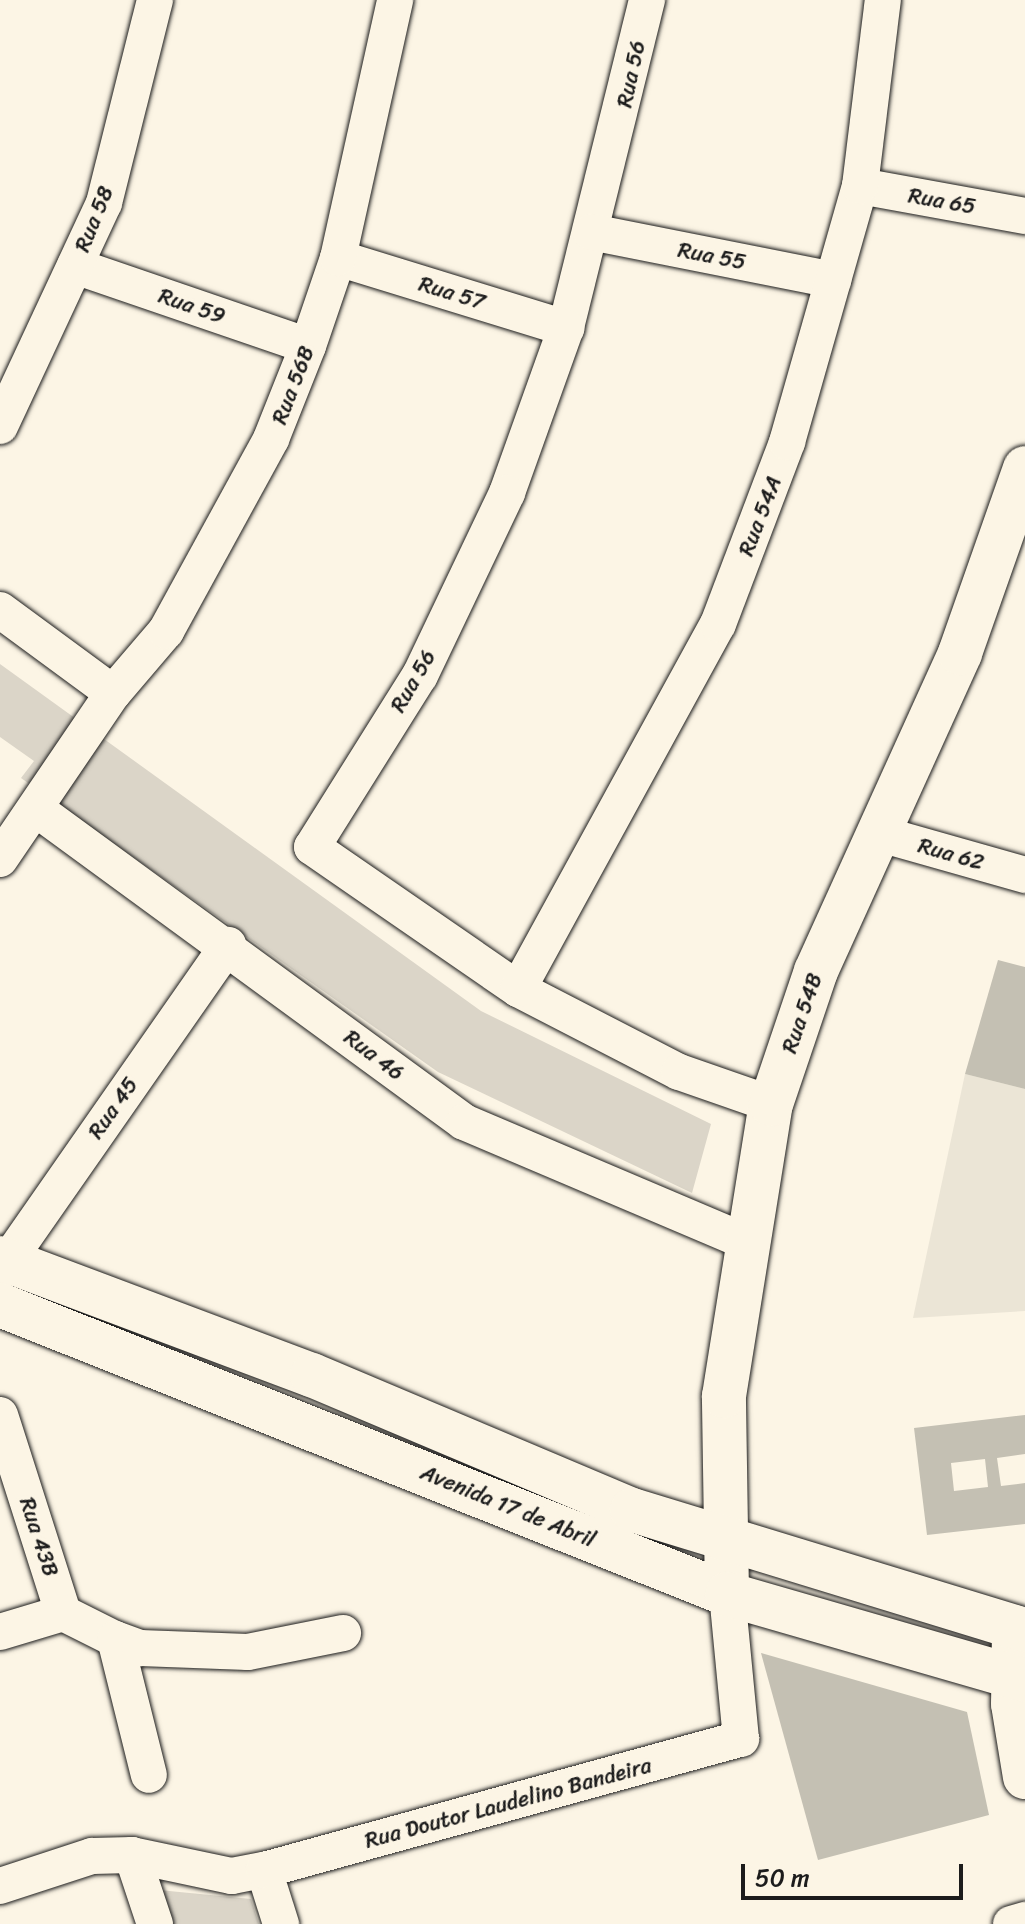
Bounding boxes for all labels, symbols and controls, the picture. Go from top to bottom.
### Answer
street label: Rua 56 [611,38,651,110]
street label: Rua 58 [69,182,119,256]
street label: Rua 65 [906,182,978,220]
street label: Rua 55 [676,236,748,276]
street label: Rua 57 [416,270,488,316]
street label: Rua 59 [155,282,229,330]
street label: Rua 56B [266,342,320,428]
street label: Rua 54A [733,472,787,560]
street label: Rua 56 [385,645,441,717]
street label: Rua 62 [915,832,987,876]
street label: Rua 54B [776,969,828,1057]
street label: Rua 46 [339,1024,409,1086]
street label: Rua 45 [82,1072,144,1144]
street label: Avenida 17 de Abril [417,1459,599,1553]
street label: Rua 43B [14,1494,64,1580]
street label: Rua Doutor Laudelino Bandeira [362,1752,654,1854]
scale bar [745,1848,967,1898]
text: 50 m [755,1857,810,1899]

